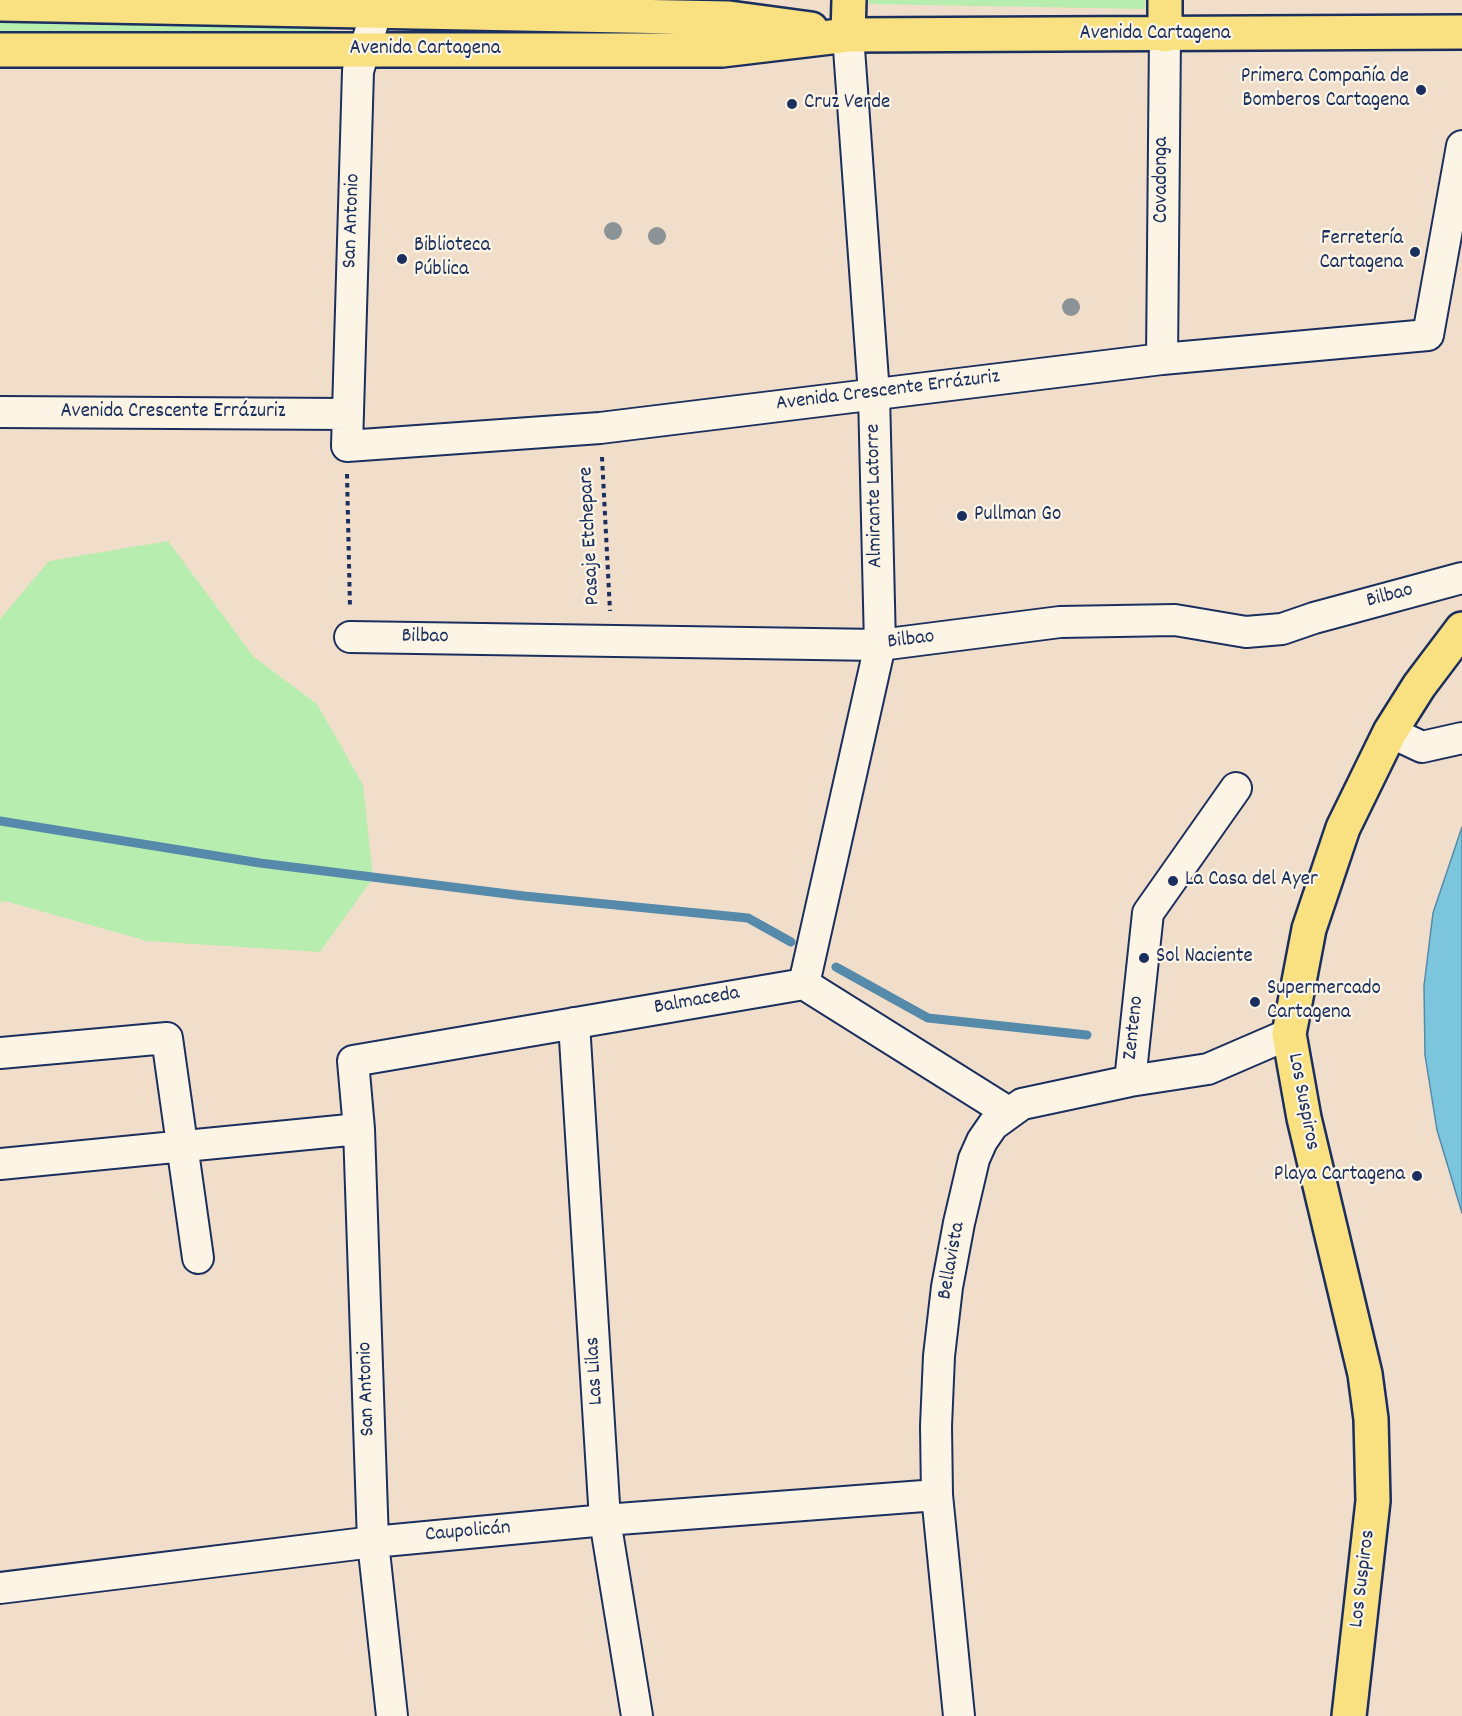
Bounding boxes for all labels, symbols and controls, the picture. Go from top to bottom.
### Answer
street label: Avenida Cartagena [1079,22,1231,48]
street label: Avenida Cartagena [349,37,501,63]
place label: Primera Compañía de Bomberos Cartagena [1241,65,1409,115]
marker: Primera Compañía de Bomberos Cartagena [1414,83,1428,97]
place label: Cruz Verde [804,91,890,117]
marker: Cruz Verde [785,97,799,111]
street label: Covadonga [1150,137,1176,223]
street label: San Antonio [339,173,367,269]
place label: Ferretería Cartagena [1319,227,1403,277]
place label: Biblioteca Pública [414,234,490,284]
marker: Ferretería Cartagena [1408,245,1422,259]
marker: Biblioteca Pública [395,252,409,266]
street label: Avenida Crescente Errázuriz [775,366,1001,418]
street label: Avenida Crescente Errázuriz [60,400,286,426]
street label: Almirante Latorre [862,424,890,568]
street label: Pasaje Etchepare [575,466,607,606]
place label: Pullman Go [974,503,1061,529]
marker: Pullman Go [955,509,969,523]
street label: Bilbao [1364,579,1416,615]
street label: Bilbao [401,625,449,651]
street label: Bilbao [886,626,936,656]
place label: La Casa del Ayer [1185,868,1318,894]
marker: La Casa del Ayer [1166,874,1180,888]
place label: Sol Naciente [1156,945,1253,971]
marker: Sol Naciente [1137,951,1151,965]
place label: Supermercado Cartagena [1267,977,1381,1027]
street label: Balmaceda [652,982,742,1022]
street label: Zenteno [1119,995,1151,1061]
marker: Supermercado Cartagena [1248,995,1262,1009]
street label: Los Suspiros [1280,1051,1324,1153]
place label: Playa Cartagena [1274,1163,1405,1189]
marker: Playa Cartagena [1410,1169,1424,1183]
street label: Bellavista [934,1220,972,1302]
street label: Las Lilas [582,1336,610,1406]
street label: San Antonio [354,1341,382,1437]
street label: Caupolicán [424,1517,512,1549]
street label: Los Suspiros [1346,1529,1382,1629]

